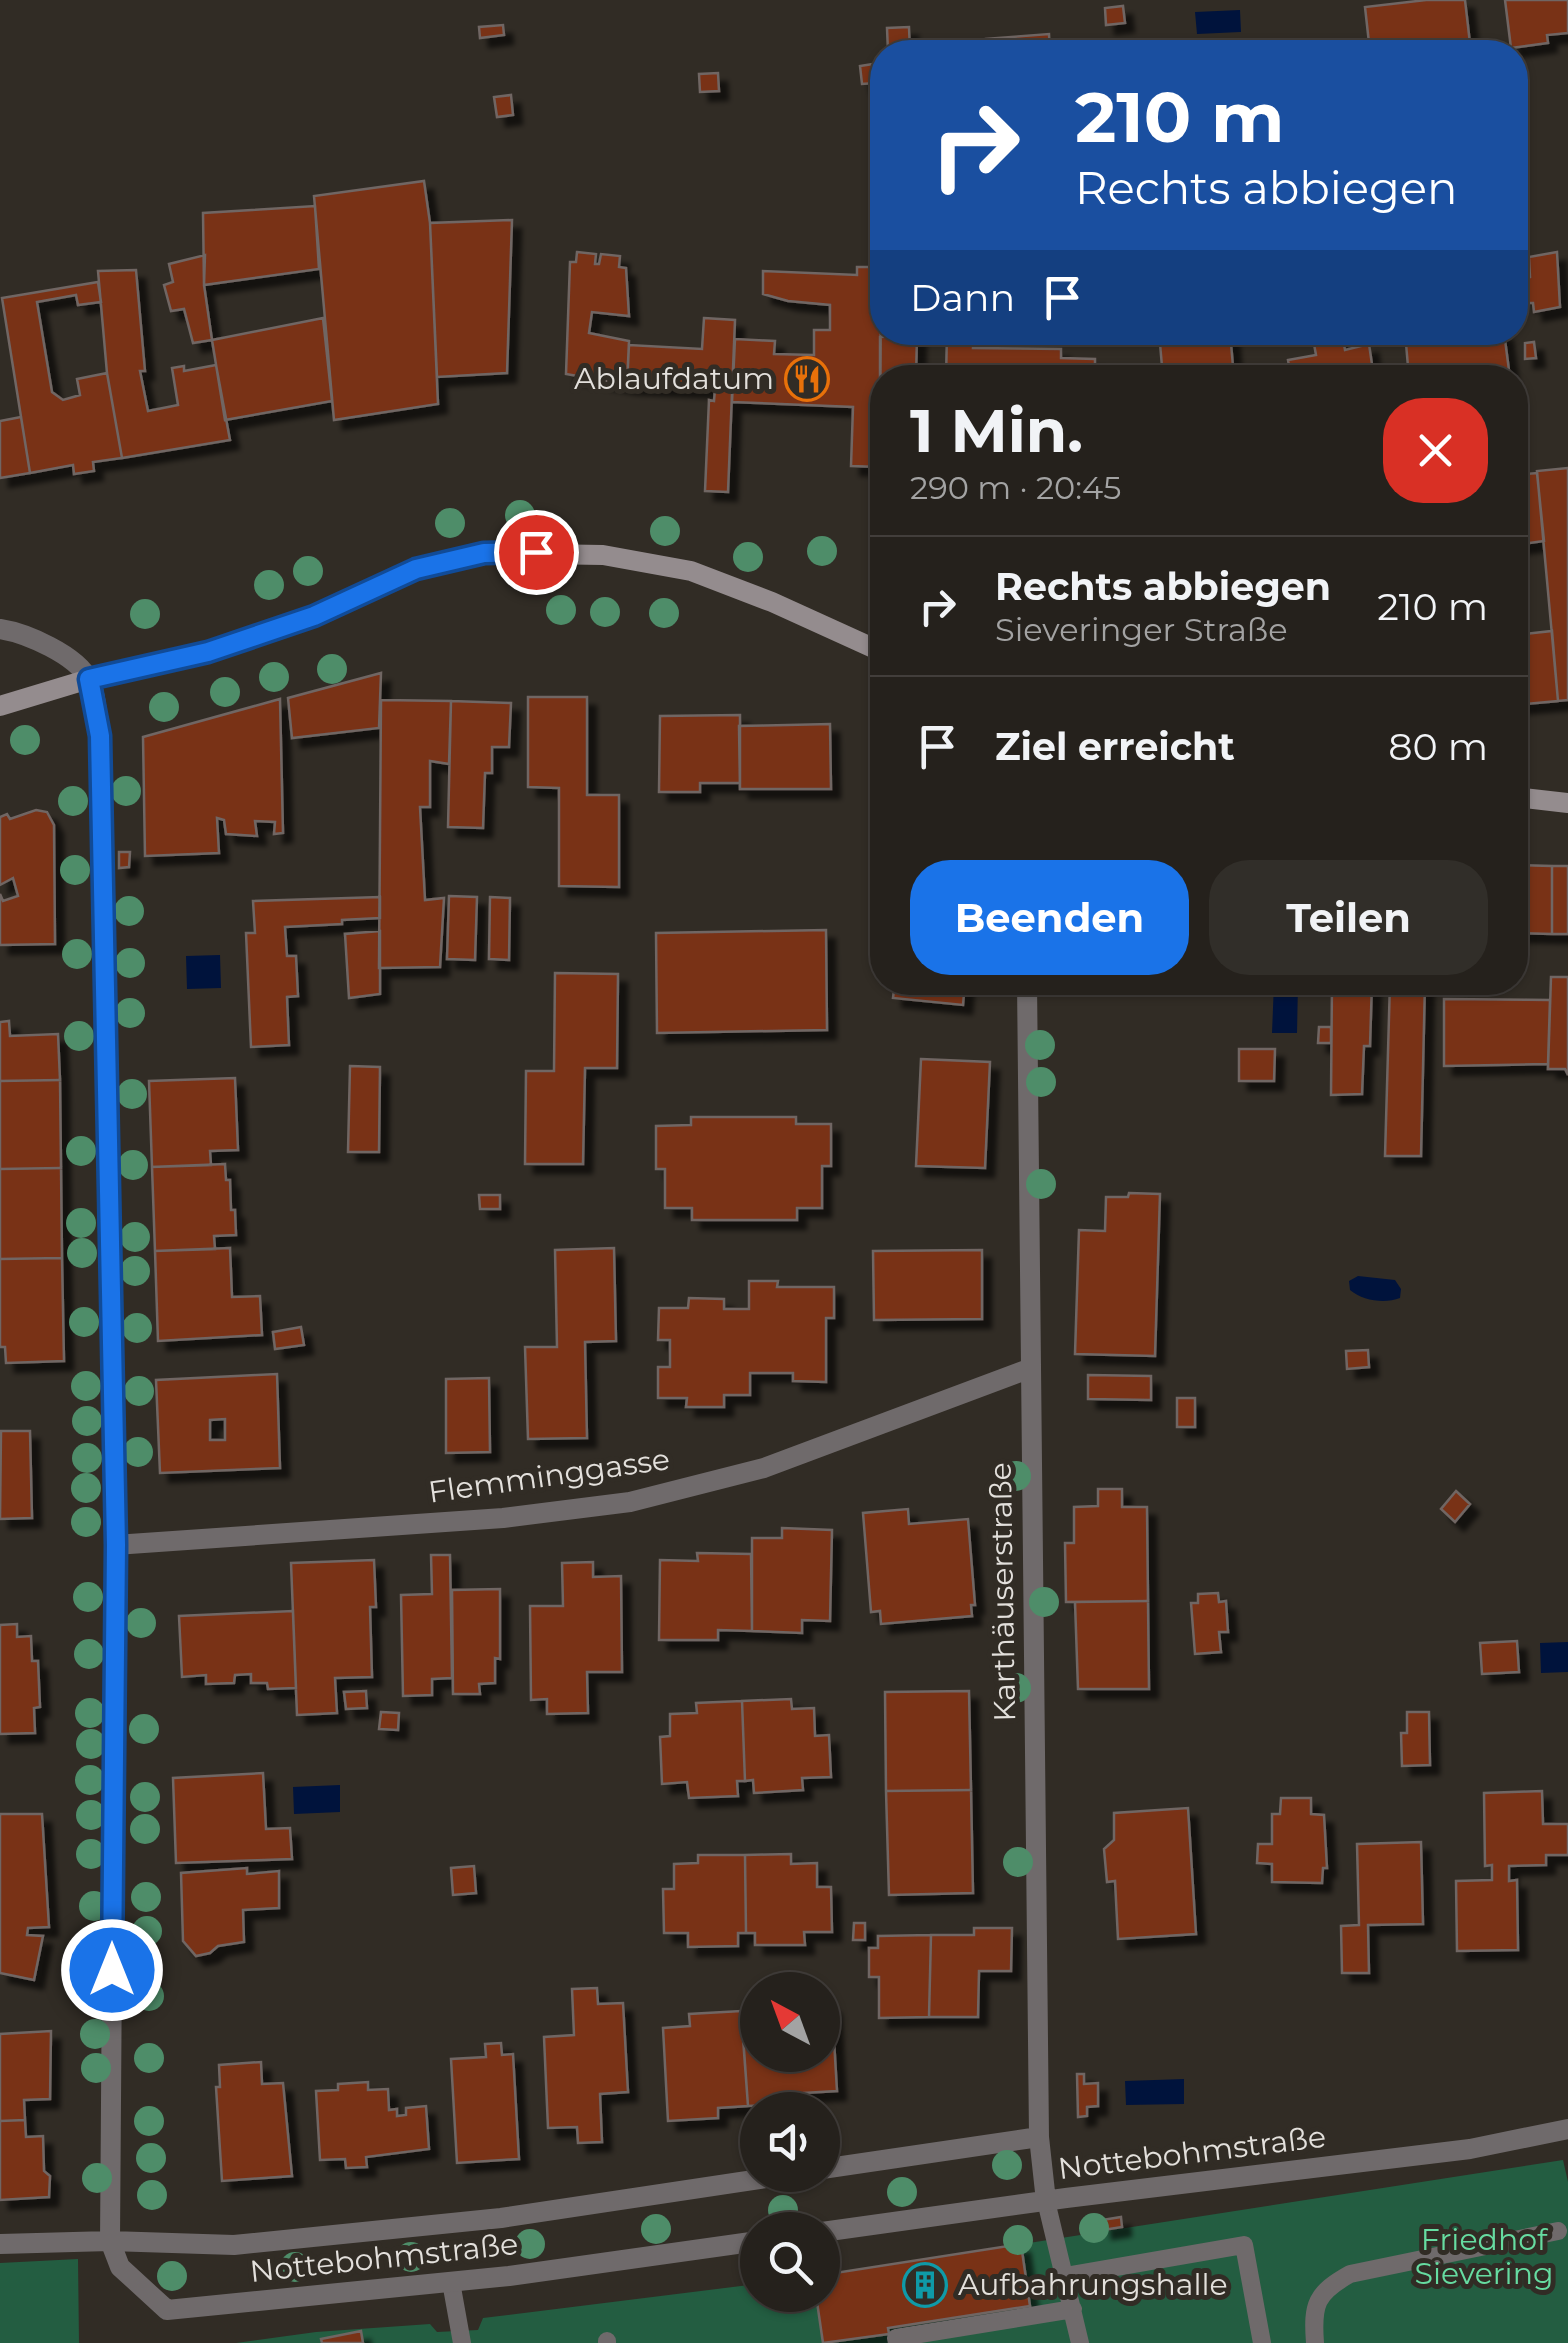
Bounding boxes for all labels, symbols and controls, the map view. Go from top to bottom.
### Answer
text: 210 m [1075,74,1285,160]
icon: right [910,80,1040,210]
text: Rechts abbiegen [1075,160,1457,215]
icon: arrive [1035,270,1090,325]
text: Dann [910,274,1015,321]
restaurant icon: Ablaufdatum [784,356,830,402]
place label: Ablaufdatum [574,360,774,397]
text: 1 Min. [910,394,1083,467]
button: close [1383,398,1488,503]
text: 290 m · 20:45 [910,468,1121,507]
pin [494,510,579,595]
icon: arrive [509,525,564,580]
text: Rechts abbiegen [995,563,1331,610]
icon: right [910,579,965,634]
text: 210 m [1377,583,1488,630]
text: Sieveringer Straße [995,610,1288,649]
icon: arrive [910,719,965,774]
text: Ziel erreicht [995,723,1235,770]
text: 80 m [1388,723,1488,770]
button: Beenden [910,860,1189,975]
button: Teilen [1209,860,1488,975]
street label: Flemminggasse [426,1440,672,1511]
street label: Karthäuserstraße [982,1462,1023,1722]
position arrow [60,1918,164,2022]
north arrow [740,1972,840,2072]
map controls [740,1972,840,2312]
button: sound [740,2092,840,2192]
street label: Nottebohmstraße [1056,2118,1328,2187]
button: search [740,2212,840,2312]
park label: Friedhof Sievering [1415,2221,1553,2292]
street label: Nottebohmstraße [248,2225,520,2290]
building icon: Aufbahrungshalle [902,2262,948,2308]
place label: Aufbahrungshalle [958,2266,1228,2303]

